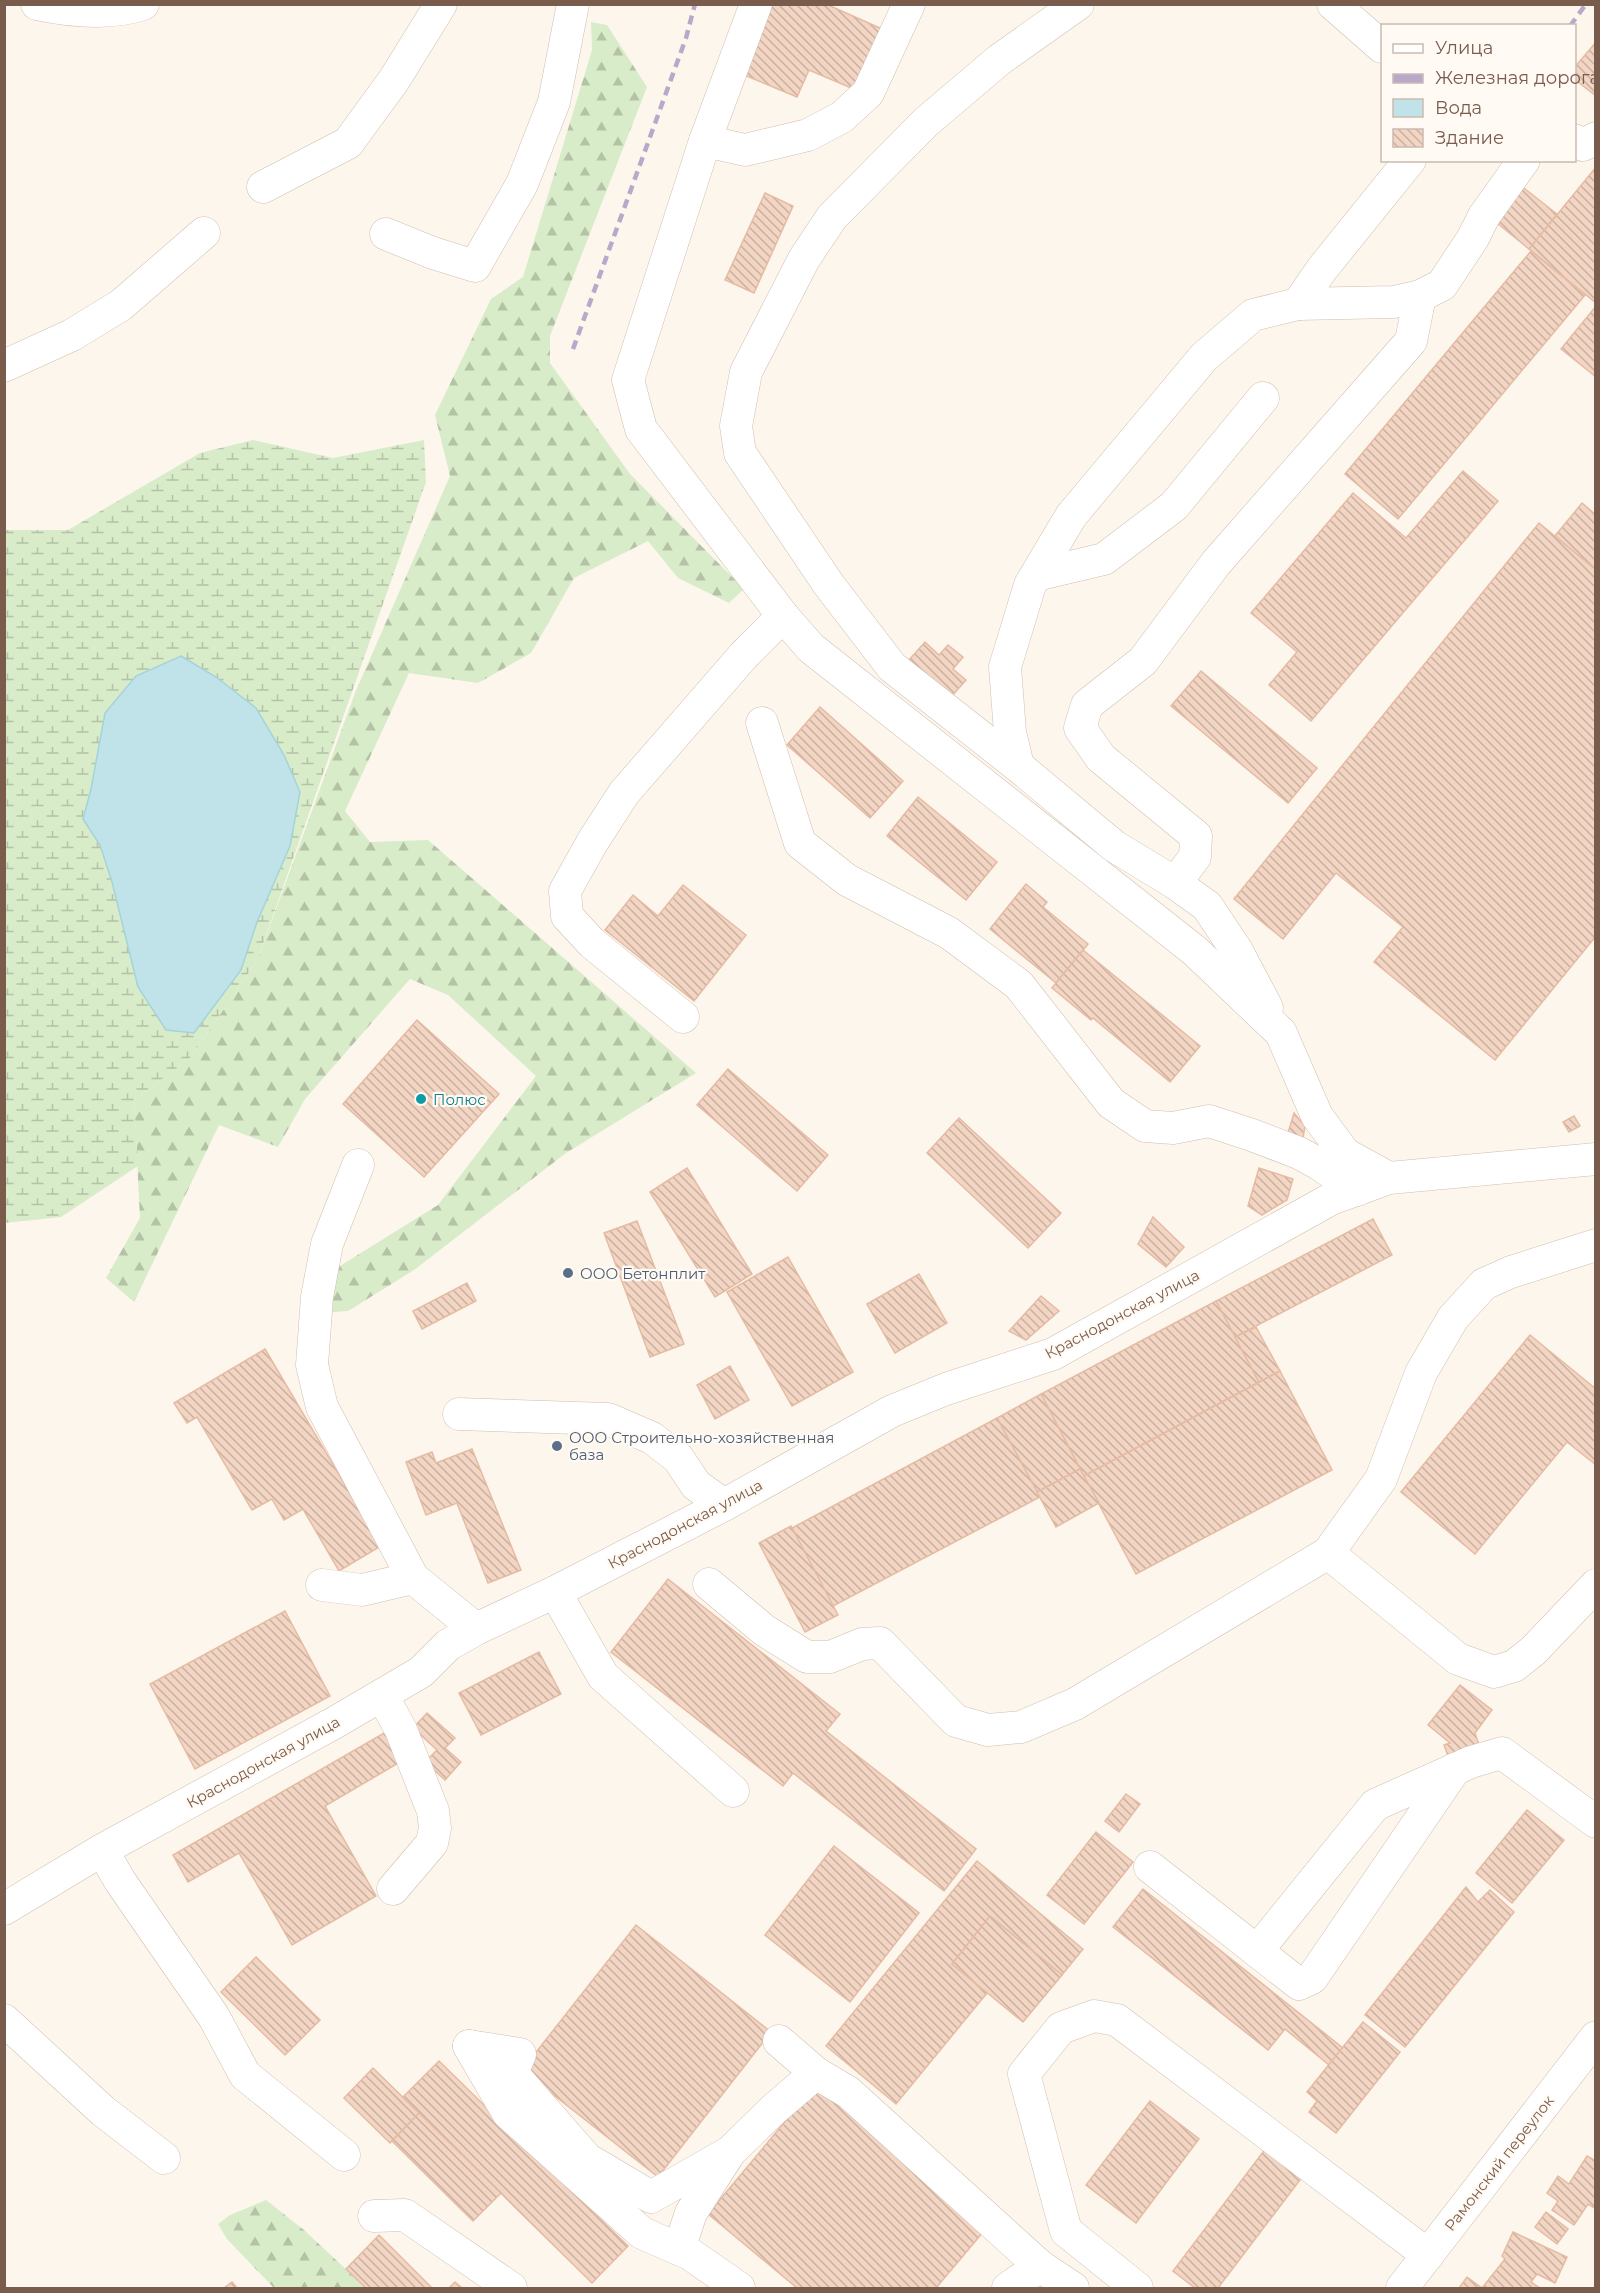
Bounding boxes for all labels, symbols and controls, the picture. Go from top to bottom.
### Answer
legend [1381,24,1576,162]
text: Улица [1435,37,1493,59]
text: Железная дорога [1435,67,1600,89]
text: Вода [1435,97,1482,119]
text: Здание [1435,127,1504,149]
place label: Полюс [433,1090,486,1109]
marker: Полюс [414,1092,428,1106]
place label: ООО Бетонплит [580,1264,706,1283]
street label: Краснодонская улица [1041,1265,1203,1363]
marker: ООО Бетонплит [561,1266,575,1280]
place label: ООО Строительно-хозяйственная база [569,1428,834,1464]
marker: ООО Строительно-хозяйственная база [550,1439,564,1453]
street label: Краснодонская улица [604,1475,766,1573]
street label: Краснодонская улица [183,1712,343,1812]
street label: Рамонский переулок [1440,2091,1558,2235]

